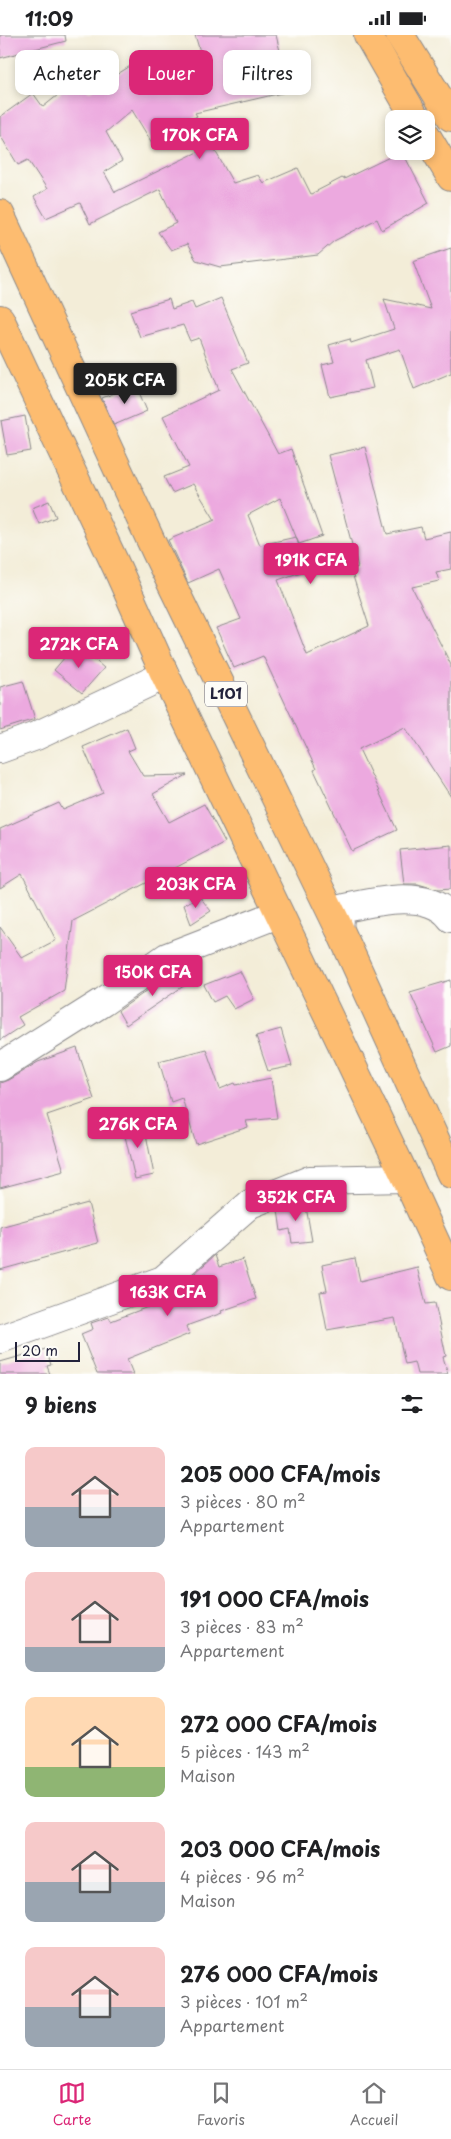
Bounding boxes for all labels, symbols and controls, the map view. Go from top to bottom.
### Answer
text: 11:09 [25,4,73,32]
chip: Acheter [15,50,119,95]
chip: Louer [129,50,213,95]
chip: Filtres [223,50,311,95]
map controls [385,110,435,160]
button: layers [385,110,435,160]
pin: 170K CFA [148,117,252,160]
text: 170K CFA [162,122,238,146]
pin: 205K CFA [73,363,177,405]
text: 205K CFA [85,367,165,391]
pin: 191K CFA [259,543,363,585]
text: 191K CFA [275,547,347,571]
pin: 272K CFA [27,627,131,669]
text: 272K CFA [39,631,119,655]
road number: L101 [205,681,247,707]
pin: 203K CFA [144,867,248,909]
text: 203K CFA [156,871,236,895]
pin: 150K CFA [101,955,205,997]
text: 150K CFA [114,959,192,983]
pin: 276K CFA [86,1107,190,1149]
text: 276K CFA [99,1111,177,1135]
pin: 352K CFA [244,1179,348,1222]
text: 352K CFA [257,1184,335,1208]
pin: 163K CFA [116,1275,220,1317]
text: 163K CFA [130,1279,206,1303]
scale bar [15,1339,80,1362]
text: 20 m [22,1340,58,1361]
text: 9 biens [25,1388,97,1420]
icon: filters [398,1390,426,1418]
text: 205 000 CFA/mois [180,1457,381,1489]
icon: home [65,1467,125,1527]
text: 3 pièces · 80 m² [180,1489,306,1513]
text: Appartement [180,1513,284,1537]
text: 191 000 CFA/mois [180,1582,369,1614]
icon: home [65,1592,125,1652]
text: 3 pièces · 83 m² [180,1614,304,1638]
text: Appartement [180,1638,284,1662]
text: 272 000 CFA/mois [180,1707,377,1739]
icon: home [65,1717,125,1777]
text: 5 pièces · 143 m² [180,1739,310,1763]
text: Maison [180,1763,235,1787]
text: 203 000 CFA/mois [180,1832,380,1864]
icon: home [65,1842,125,1902]
text: 4 pièces · 96 m² [180,1864,305,1888]
text: Maison [180,1888,235,1912]
text: 276 000 CFA/mois [180,1957,378,1989]
icon: home [65,1967,125,2027]
text: 3 pièces · 101 m² [180,1989,308,2013]
text: Appartement [180,2013,284,2037]
tab: Carte [53,2079,91,2130]
tab: Favoris [197,2079,245,2130]
tab: Accueil [350,2079,398,2130]

